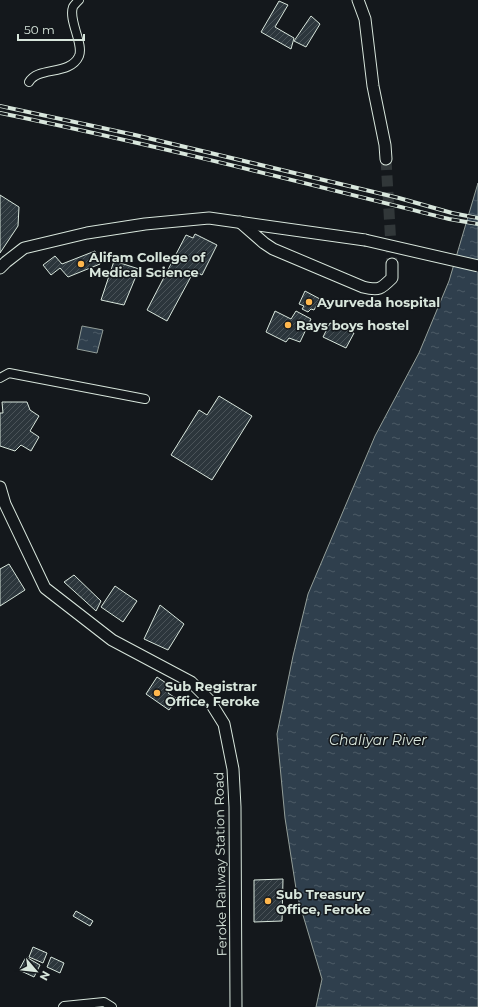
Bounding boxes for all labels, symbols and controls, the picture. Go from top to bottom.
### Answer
scale bar [18,16,84,42]
text: 50 m [24,22,55,37]
place label: Alifam College of Medical Science [88,249,206,280]
marker: Alifam College of Medical Science [76,259,86,269]
place label: Ayurveda hospital [316,294,440,310]
marker: Ayurveda hospital [304,297,314,307]
place label: Rays boys hostel [296,317,409,333]
marker: Rays boys hostel [283,320,293,330]
place label: Sub Registrar Office, Feroke [165,678,260,709]
marker: Sub Registrar Office, Feroke [152,688,162,698]
water label: Chaliyar River [329,731,427,749]
street label: Feroke Railway Station Road [210,772,230,956]
place label: Sub Treasury Office, Feroke [276,886,371,917]
marker: Sub Treasury Office, Feroke [263,896,273,906]
north arrow [16,951,56,991]
text: N [37,968,53,983]

